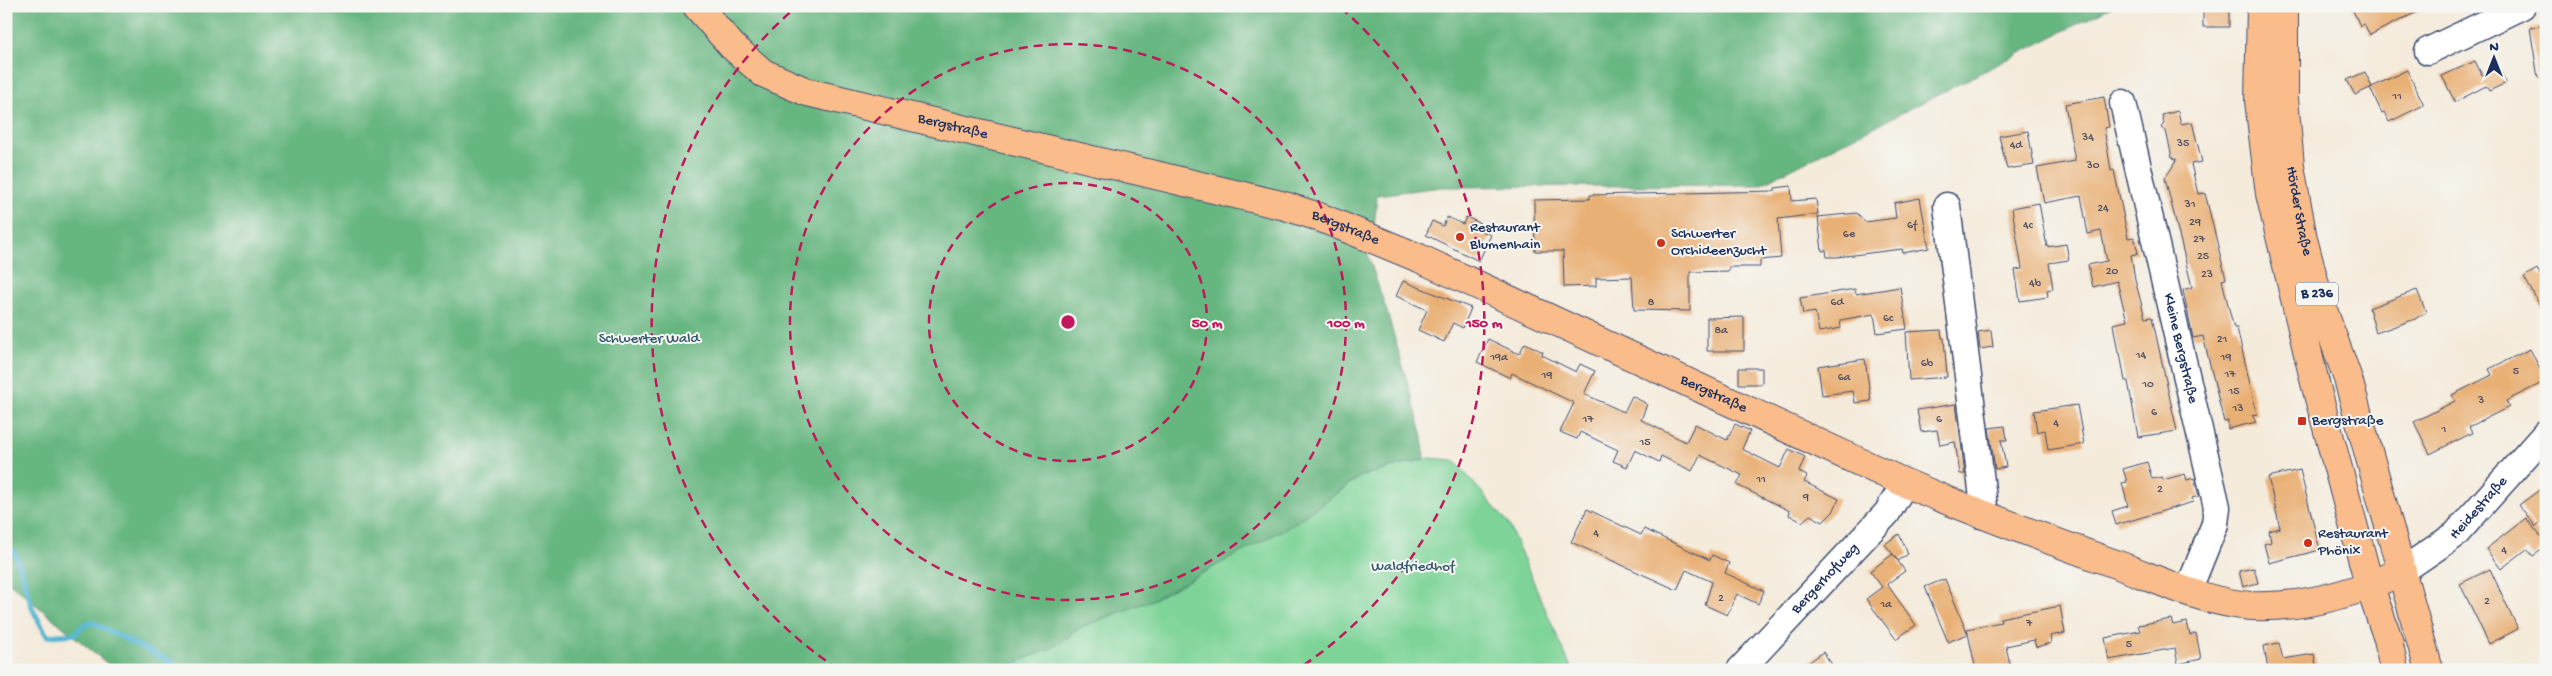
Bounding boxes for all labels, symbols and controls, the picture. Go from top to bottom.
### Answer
north arrow [2470,32,2520,82]
text: N [2489,39,2499,56]
house number: 11 [2391,90,2402,104]
street label: Bergstraße [915,109,990,144]
house number: 34 [2081,131,2094,145]
house number: 35 [2176,137,2189,151]
house number: 4d [2010,139,2023,153]
house number: 30 [2085,159,2100,173]
street label: Hörder Straße [2281,165,2316,258]
house number: 31 [2183,198,2196,212]
house number: 24 [2097,202,2109,216]
street label: Bergstraße [1309,206,1382,250]
house number: 29 [2189,216,2201,230]
place label: Restaurant Blumenhain [1469,219,1541,254]
house number: 6f [1907,219,1918,233]
house number: 4c [2023,219,2034,233]
place label: Schwerter Orchideenzucht [1671,225,1768,260]
house number: 6e [1843,228,1856,242]
marker: Restaurant Blumenhain [1454,231,1466,243]
house number: 27 [2193,233,2206,247]
marker: Schwerter Orchideenzucht [1655,237,1667,249]
house number: 25 [2197,250,2209,264]
house number: 20 [2106,265,2119,279]
house number: 23 [2201,268,2213,282]
house number: 4b [2029,277,2042,291]
road number: B 236 [2296,282,2338,306]
street label: Kleine Bergstraße [2159,292,2202,406]
house number: 8 [1648,296,1655,310]
house number: 6d [1830,296,1845,310]
house number: 6c [1883,312,1894,326]
centre of rings [1059,313,1077,331]
text: 50 m [1192,315,1223,333]
text: 100 m [1326,315,1365,333]
text: 150 m [1465,315,1503,333]
house number: 8a [1714,324,1728,338]
park label: Schwerter Wald [599,330,701,348]
house number: 21 [2217,333,2228,347]
house number: 14 [2135,349,2147,363]
house number: 19a [1489,351,1508,365]
house number: 19 [2220,351,2231,365]
house number: 6b [1921,357,1934,371]
house number: 5 [2513,365,2519,379]
house number: 17 [2223,368,2236,382]
house number: 19 [1541,369,1552,383]
street label: Bergstraße [1676,371,1750,418]
house number: 6a [1838,371,1851,385]
house number: 10 [2141,378,2154,392]
house number: 15 [2227,385,2240,399]
house number: 3 [2477,394,2484,408]
house number: 13 [2231,402,2244,416]
house number: 6 [2151,406,2158,420]
place label: Bergstraße [2311,412,2384,430]
house number: 17 [1581,413,1594,427]
house number: 6 [1936,413,1943,427]
marker: Bergstraße [2296,415,2308,427]
house number: 4 [2053,417,2059,431]
house number: 1 [2441,423,2447,437]
house number: 15 [1638,436,1651,450]
house number: 11 [1755,473,1766,487]
street label: Heidestraße [2446,473,2512,543]
house number: 2 [2157,483,2163,497]
house number: 9 [1802,491,1809,505]
place label: Restaurant Phönix [2317,525,2389,560]
house number: 4 [1593,527,1599,541]
marker: Restaurant Phönix [2302,537,2314,549]
street label: Bergerhofweg [1787,539,1863,619]
house number: 4 [2501,544,2507,558]
park label: Waldfriedhof [1371,558,1456,576]
house number: 2 [1718,592,1724,606]
house number: 2 [2484,595,2490,609]
house number: 1a [1879,598,1892,612]
house number: 7 [2025,617,2033,631]
house number: 5 [2126,638,2132,652]

